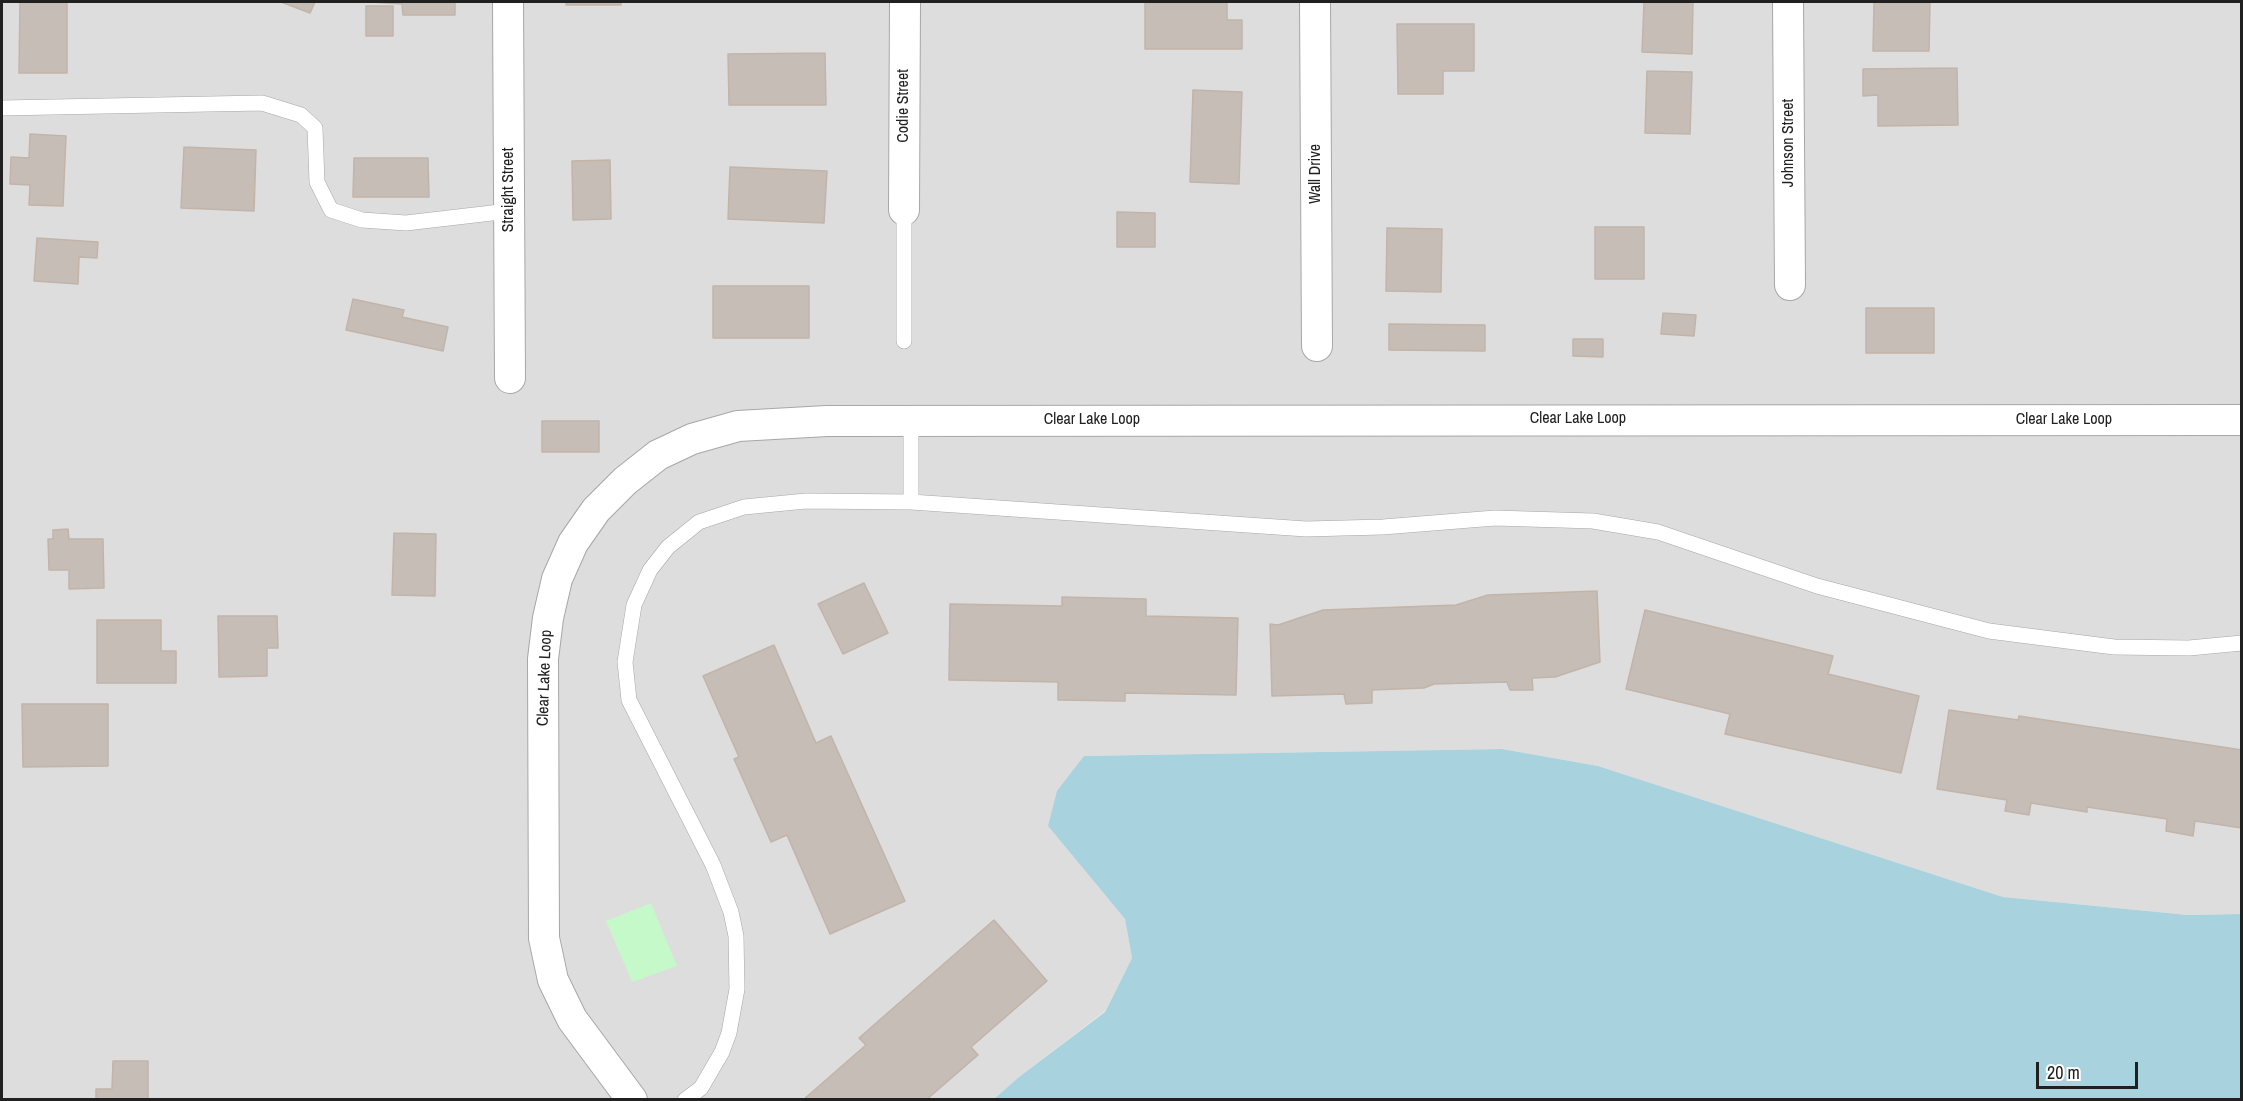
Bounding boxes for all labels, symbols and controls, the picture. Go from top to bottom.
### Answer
street label: Codie Street [894,69,914,143]
street label: Johnson Street [1779,99,1799,187]
street label: Wall Drive [1306,144,1326,204]
street label: Straight Street [499,148,519,232]
street label: Clear Lake Loop [1530,409,1626,429]
street label: Clear Lake Loop [1044,410,1140,430]
street label: Clear Lake Loop [2016,410,2112,430]
street label: Clear Lake Loop [534,630,556,726]
scale bar [2039,1050,2141,1088]
text: 20 m [2047,1060,2080,1085]

